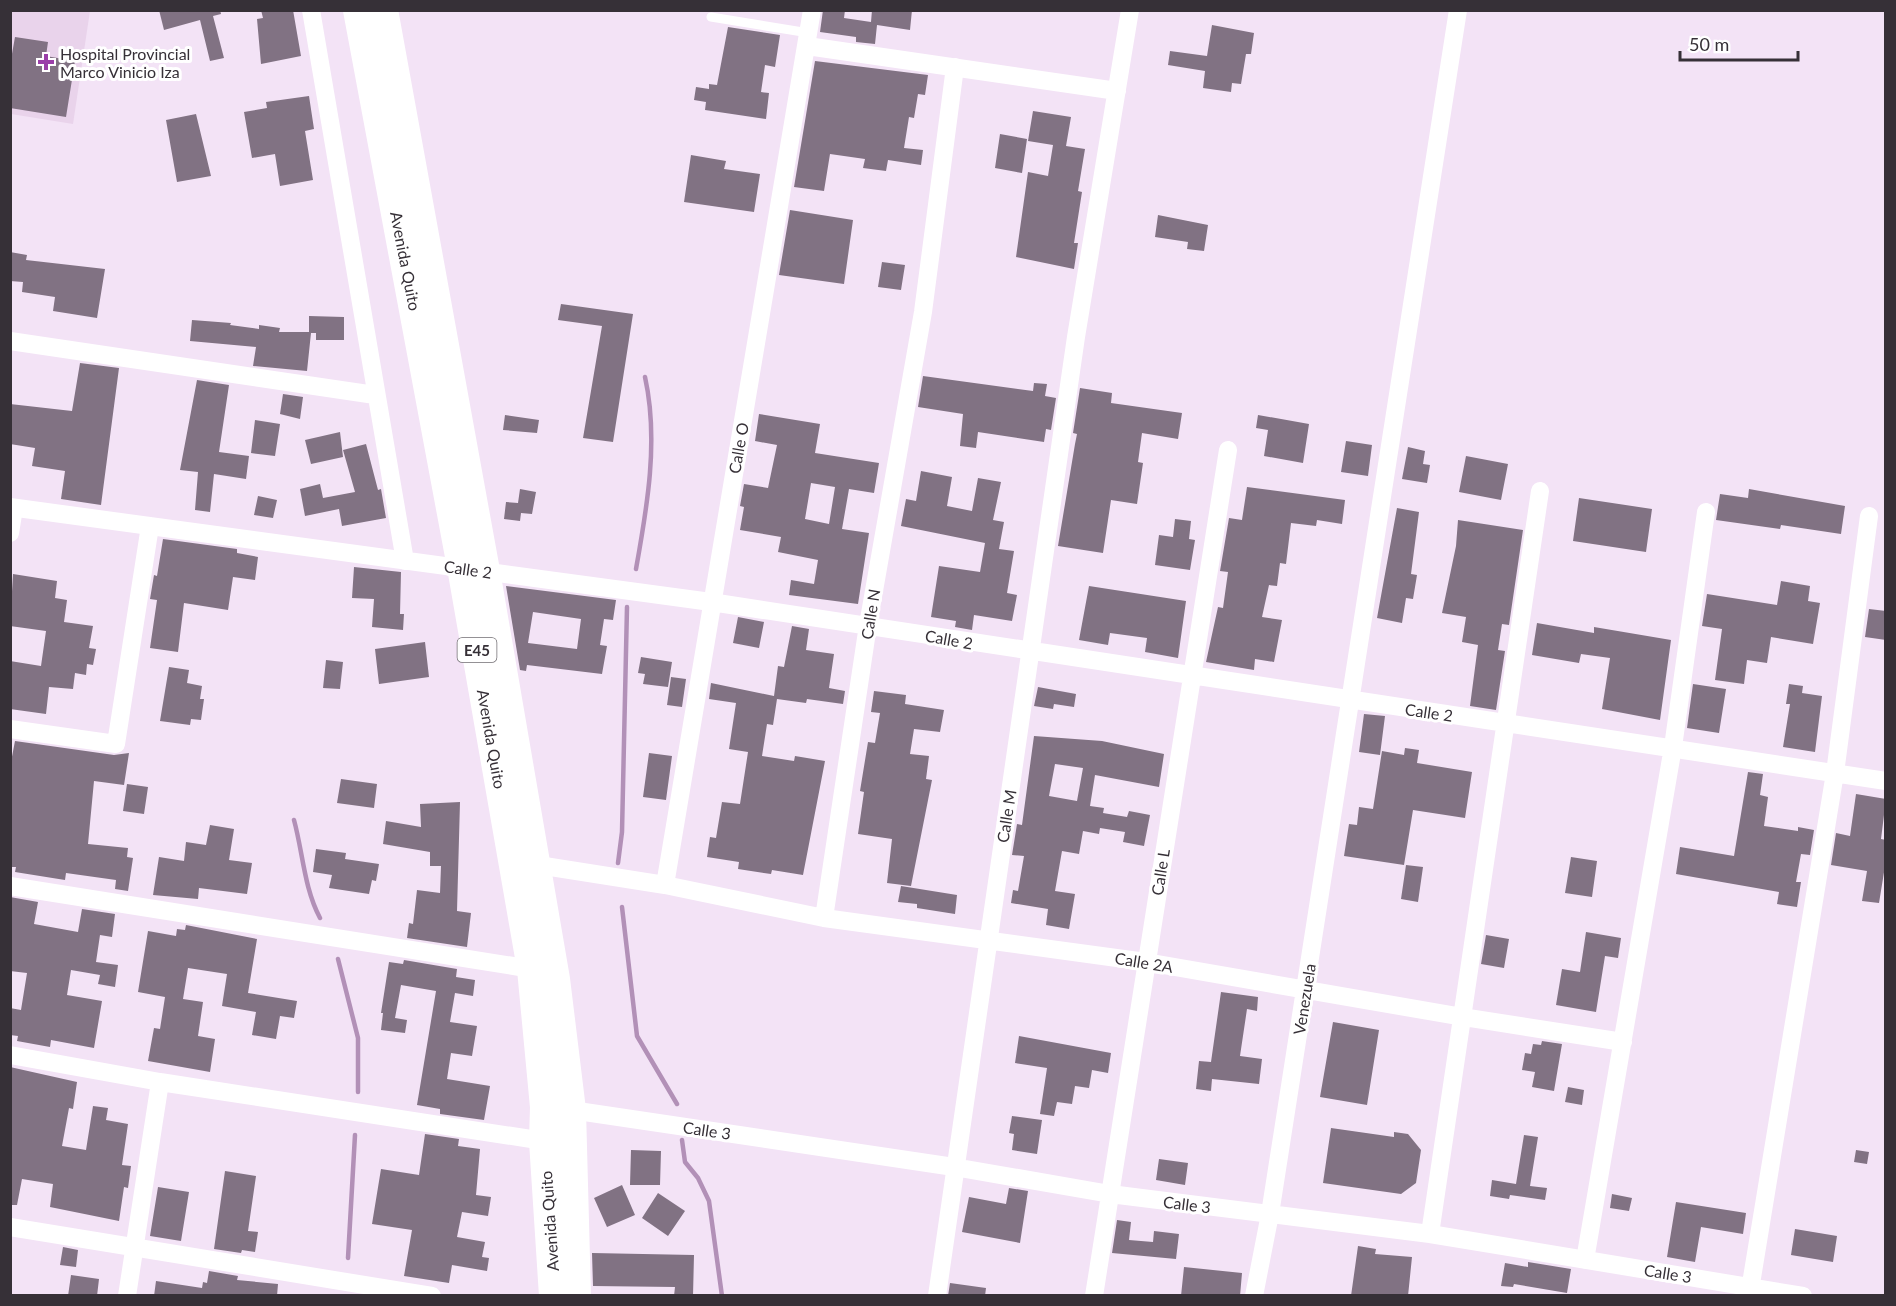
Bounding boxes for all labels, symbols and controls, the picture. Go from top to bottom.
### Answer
scale bar [1680,24,1798,62]
text: 50 m [1689,33,1729,55]
place label: Hospital Provincial Marco Vinicio Iza [60,44,190,81]
marker: Hospital Provincial Marco Vinicio Iza [37,53,55,71]
street label: Avenida Quito [387,210,425,312]
street label: Calle O [724,421,752,475]
street label: Calle 2 [443,556,493,582]
street label: Calle N [857,587,883,641]
street label: Calle 2 [924,625,974,653]
road number: E45 [458,638,496,662]
street label: Avenida Quito [474,688,510,790]
street label: Calle 2 [1404,699,1454,725]
street label: Calle M [992,788,1020,844]
street label: Calle L [1147,847,1173,897]
street label: Calle 2A [1113,948,1175,976]
street label: Venezuela [1289,962,1319,1036]
street label: Calle 3 [682,1117,732,1143]
street label: Avenida Quito [536,1170,562,1272]
street label: Calle 3 [1162,1192,1212,1216]
street label: Calle 3 [1643,1260,1693,1286]

